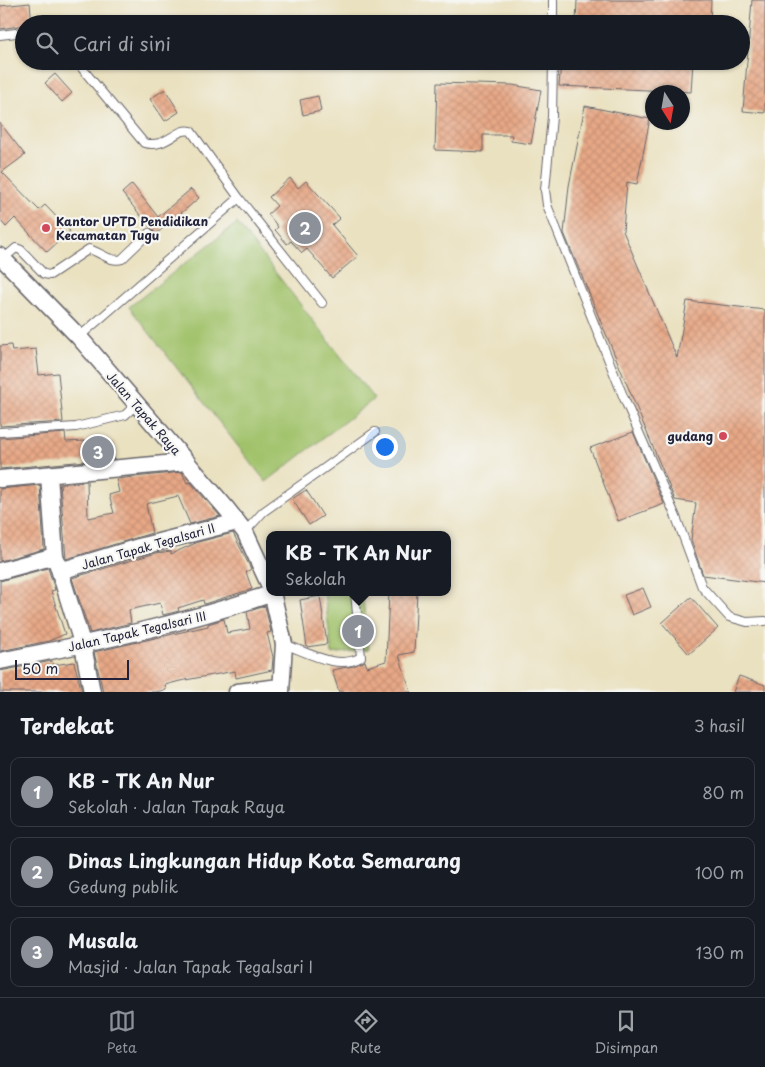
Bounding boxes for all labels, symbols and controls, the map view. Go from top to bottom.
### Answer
search box [15,15,750,70]
icon: search [33,29,61,57]
text: Cari di sini [73,29,171,57]
north arrow [645,85,690,130]
pin: 2 [289,209,321,247]
place label: Kantor UPTD Pendidikan Kecamatan Tugu [56,212,208,244]
marker: Kantor UPTD Pendidikan Kecamatan Tugu [40,222,52,234]
street label: Jalan Tapak Raya [103,367,186,459]
place label: gudang [668,427,713,445]
marker: gudang [717,430,729,442]
pin: 3 [82,433,114,471]
your location [372,434,398,460]
street label: Jalan Tapak Tegalsari II [79,518,217,574]
popup [266,531,451,596]
text: KB - TK An Nur [285,538,432,566]
text: Sekolah [285,566,346,590]
street label: Jalan Tapak Tegalsari III [66,606,208,656]
pin: 1 [342,612,374,650]
scale bar [15,657,129,680]
text: 50 m [22,658,58,679]
text: Terdekat [20,709,114,741]
text: 3 hasil [694,713,745,737]
text: KB - TK An Nur [68,766,214,794]
text: 1 [33,780,41,804]
text: 80 m [702,780,744,804]
text: Sekolah · Jalan Tapak Raya [68,794,285,818]
text: Dinas Lingkungan Hidup Kota Semarang [68,846,461,874]
text: 2 [31,860,43,884]
text: 100 m [695,860,744,884]
text: Gedung publik [68,874,178,898]
text: Musala [68,926,138,954]
text: 3 [32,940,42,964]
text: 130 m [696,940,744,964]
text: Masjid · Jalan Tapak Tegalsari I [68,954,313,978]
tab: Peta [107,1007,137,1058]
tab: Rute [350,1007,381,1058]
tab: Disimpan [594,1007,658,1058]

